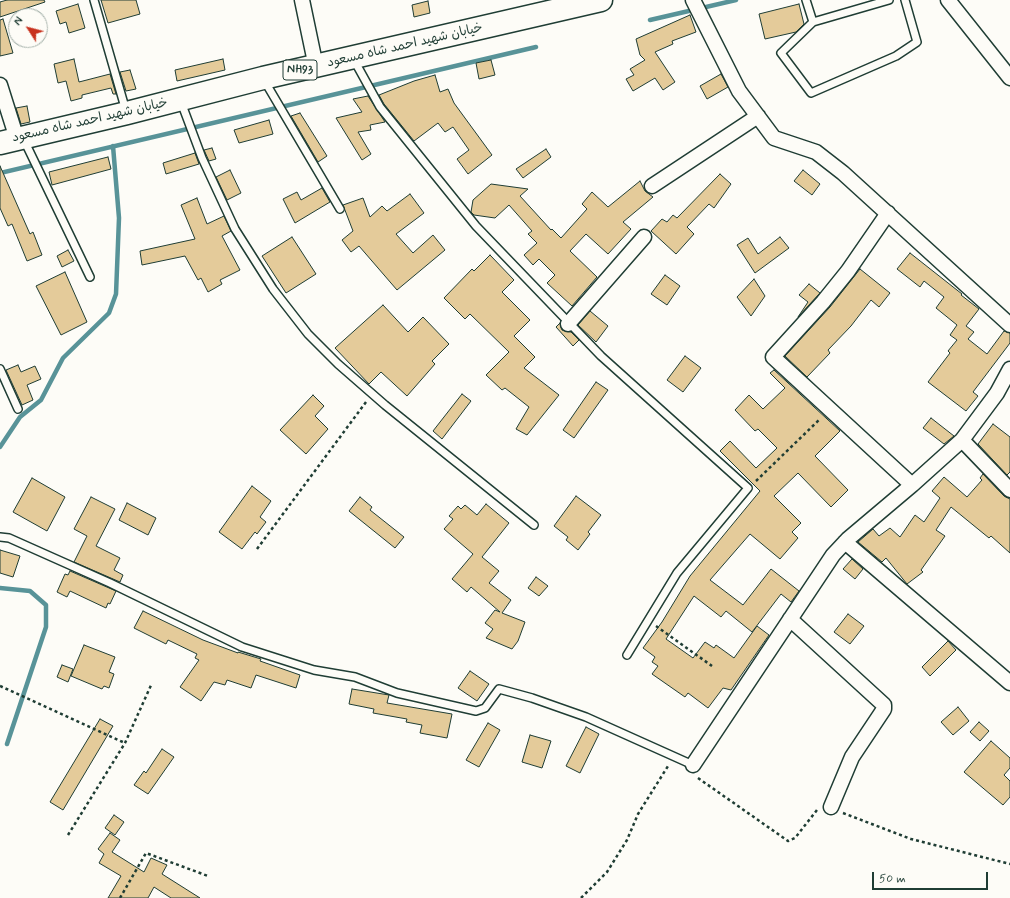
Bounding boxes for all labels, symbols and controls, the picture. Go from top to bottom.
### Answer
north arrow [8,8,48,48]
text: N [11,14,27,29]
street label: خیابان شهید احمد شاه مسعود [326,20,484,72]
road number: NH93 [283,60,317,80]
street label: خیابان شهید احمد شاه مسعود [11,95,169,147]
scale bar [874,864,990,890]
text: 50 m [879,871,906,887]

